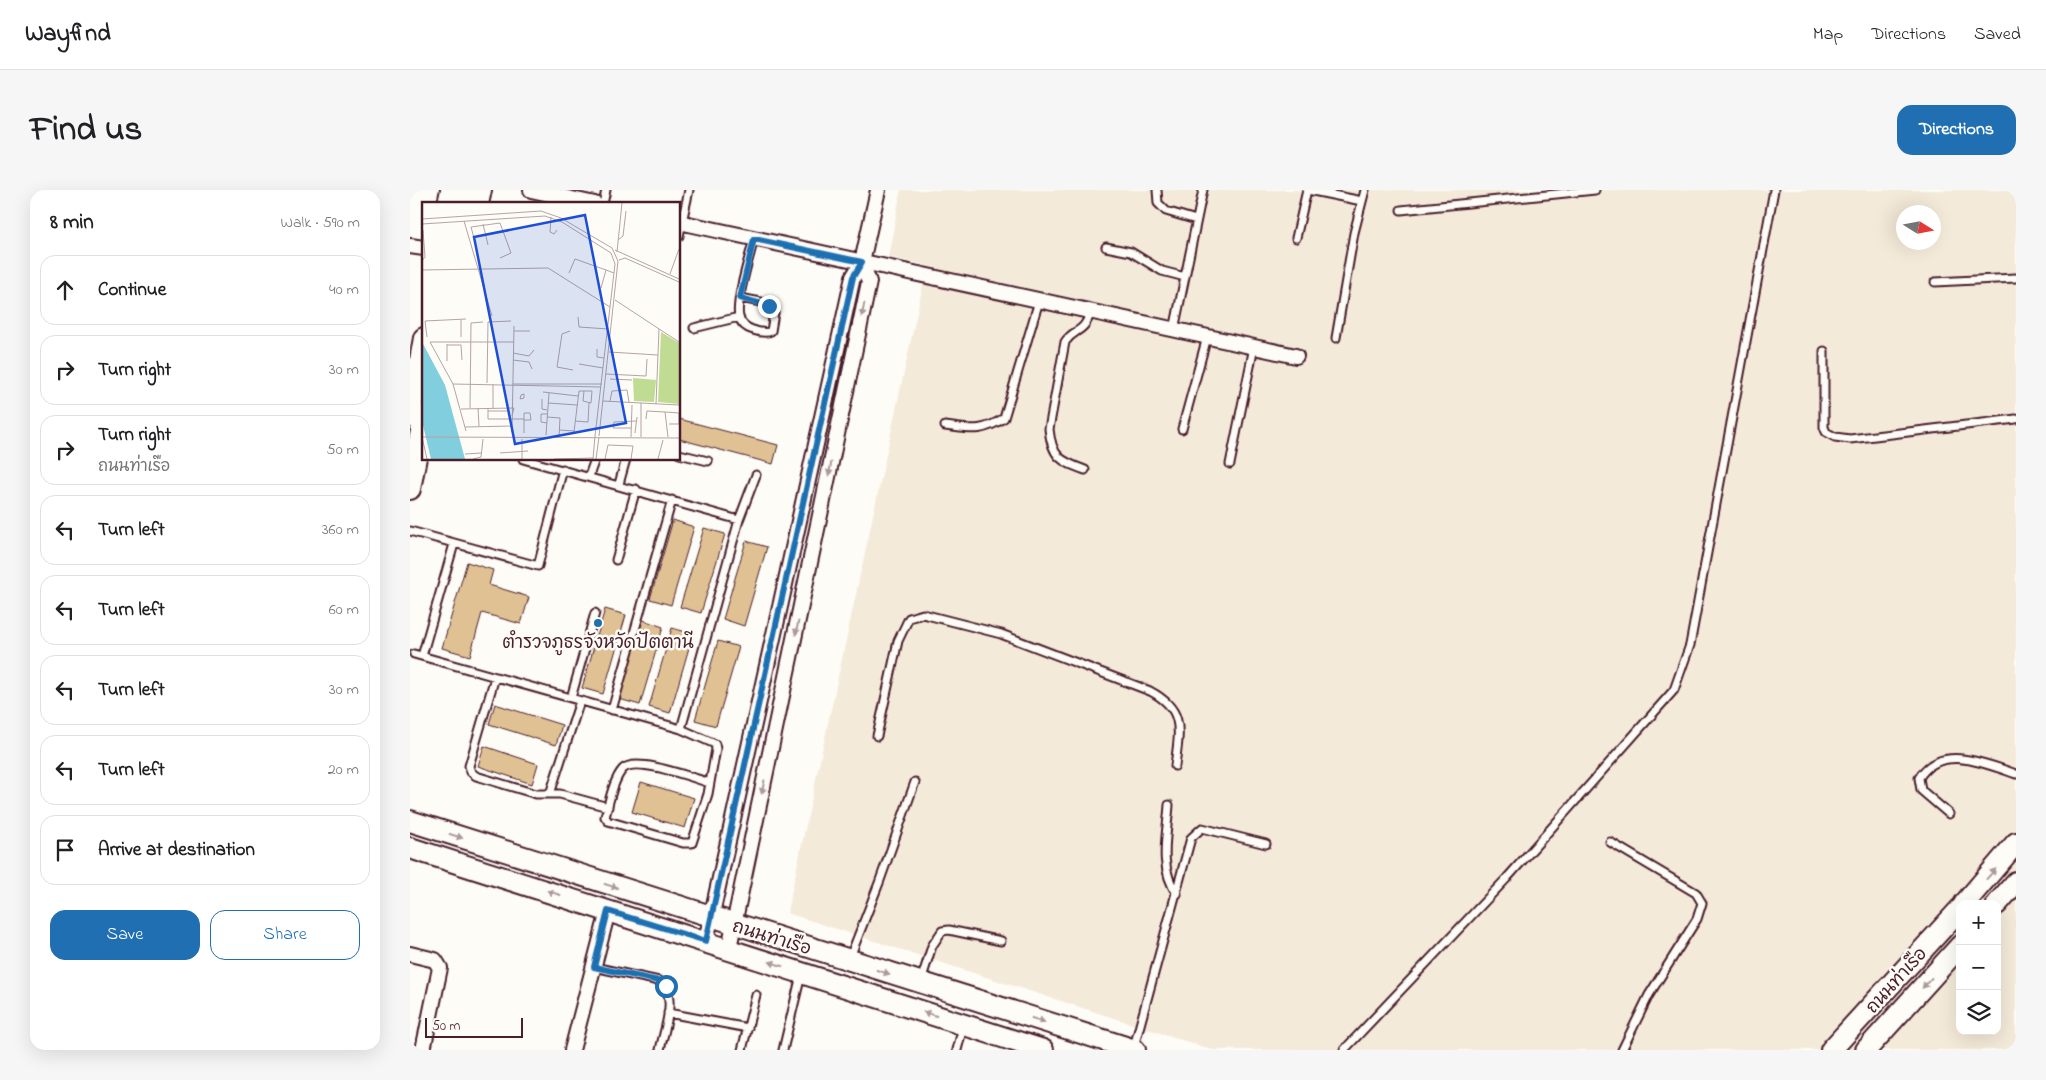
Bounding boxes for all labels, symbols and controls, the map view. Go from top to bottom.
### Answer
text: Wayfind [25,17,111,52]
text: Map [1813,22,1843,48]
text: Directions [1871,22,1946,48]
text: Saved [1974,22,2021,48]
text: Find us [30,105,142,156]
button: Directions [1897,105,2016,155]
inset map [422,202,680,460]
north arrow [1896,205,1941,250]
text: 8 min [50,208,94,238]
text: Walk · 590 m [281,211,360,235]
icon: ahead [51,276,79,304]
text: Continue [98,277,166,304]
text: 40 m [329,278,359,302]
route end [758,295,781,318]
one-way arrow [859,302,867,317]
icon: right [51,356,79,384]
text: Turn right [98,357,171,384]
text: 30 m [329,358,359,382]
text: Turn right [98,422,171,449]
icon: right [51,436,79,464]
text: 50 m [327,438,359,462]
text: ถนนท่าเรือ [98,455,170,479]
one-way arrow [826,461,834,476]
icon: left [51,516,79,544]
text: Turn left [98,517,165,544]
text: 360 m [322,518,359,542]
icon: left [51,596,79,624]
text: Turn left [98,597,165,624]
text: 60 m [329,598,359,622]
marker: ตำรวจภูธรจังหวัดปัตตานี [592,617,604,629]
one-way arrow [792,620,800,636]
place label: ตำรวจภูธรจังหวัดปัตตานี [502,630,694,657]
icon: left [51,676,79,704]
text: Turn left [98,677,165,704]
text: 30 m [329,678,359,702]
icon: left [51,756,79,784]
text: Turn left [98,757,165,784]
text: 20 m [328,758,359,782]
one-way arrow [759,779,767,794]
one-way arrow [449,833,464,840]
icon: arrive [51,836,79,864]
text: Arrive at destination [98,837,255,864]
one-way arrow [1985,867,1996,880]
one-way arrow [604,882,619,890]
one-way arrow [546,889,561,897]
map controls [1956,900,2001,1035]
button: + [1956,900,2001,945]
button: Save [50,910,200,960]
button: Share [210,910,360,960]
street label: ถนนท่าเรือ [729,914,814,963]
street label: ถนนท่าเรือ [1860,942,1934,1020]
button: − [1956,945,2001,990]
one-way arrow [768,959,783,967]
one-way arrow [876,968,891,976]
route start [655,975,678,998]
one-way arrow [1921,976,1933,988]
button: layers [1956,990,2001,1035]
one-way arrow [923,1009,938,1017]
scale bar [425,1015,522,1038]
text: 50 m [432,1016,460,1037]
one-way arrow [1031,1017,1046,1025]

